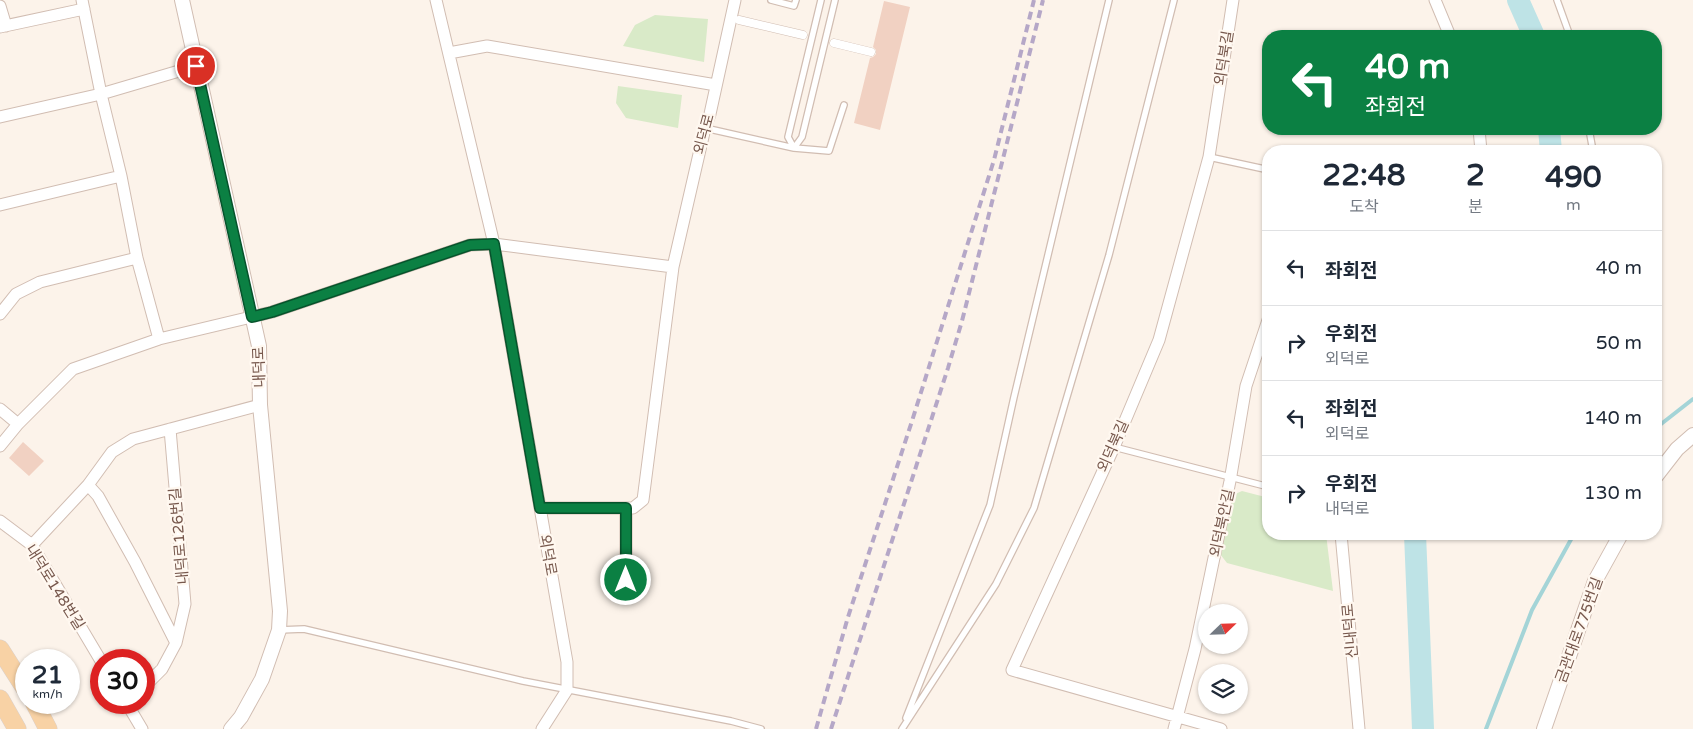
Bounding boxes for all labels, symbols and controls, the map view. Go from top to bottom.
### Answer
street label: 외덕북길 [1211,29,1237,87]
pin [175,45,217,87]
text: 40 m [1365,46,1450,88]
icon: left [1282,50,1347,115]
icon: arrive [182,52,210,80]
text: 좌회전 [1365,94,1426,120]
street label: 외덕로 [690,112,718,156]
text: 22:48 [1322,157,1406,194]
text: 2 [1466,157,1485,194]
text: 490 [1545,159,1602,196]
text: m [1566,195,1581,215]
text: 도착 [1349,197,1379,217]
text: 분 [1468,197,1483,217]
icon: left [1282,254,1310,282]
text: 40 m [1596,257,1642,279]
text: 좌회전 [1325,260,1377,282]
text: 우회전 [1325,323,1377,345]
icon: right [1282,329,1310,357]
text: 50 m [1596,332,1642,354]
street label: 내덕로 [249,346,269,388]
text: 외덕로 [1325,349,1369,369]
text: 좌회전 [1325,398,1377,420]
icon: left [1282,404,1310,432]
text: 140 m [1584,407,1642,429]
street label: 외덕북길 [1094,417,1132,475]
text: 외덕로 [1325,424,1369,444]
text: 우회전 [1325,473,1377,495]
icon: right [1282,479,1310,507]
text: 130 m [1584,482,1642,504]
street label: 내덕로126번길 [166,487,192,585]
street label: 외덕북안길 [1206,487,1238,559]
text: 내덕로 [1325,499,1369,519]
street label: 외덕로 [536,533,560,577]
street label: 내덕로148번길 [22,541,88,633]
position arrow [599,553,651,605]
street label: 금관대로775번길 [1552,575,1606,685]
street label: 신내덕로 [1339,603,1361,659]
north arrow [1198,604,1248,654]
map controls [1198,604,1248,714]
speed limit sign: 30 [90,649,155,714]
text: 21 [32,660,63,690]
button: layers [1198,664,1248,714]
text: km/h [32,687,63,701]

